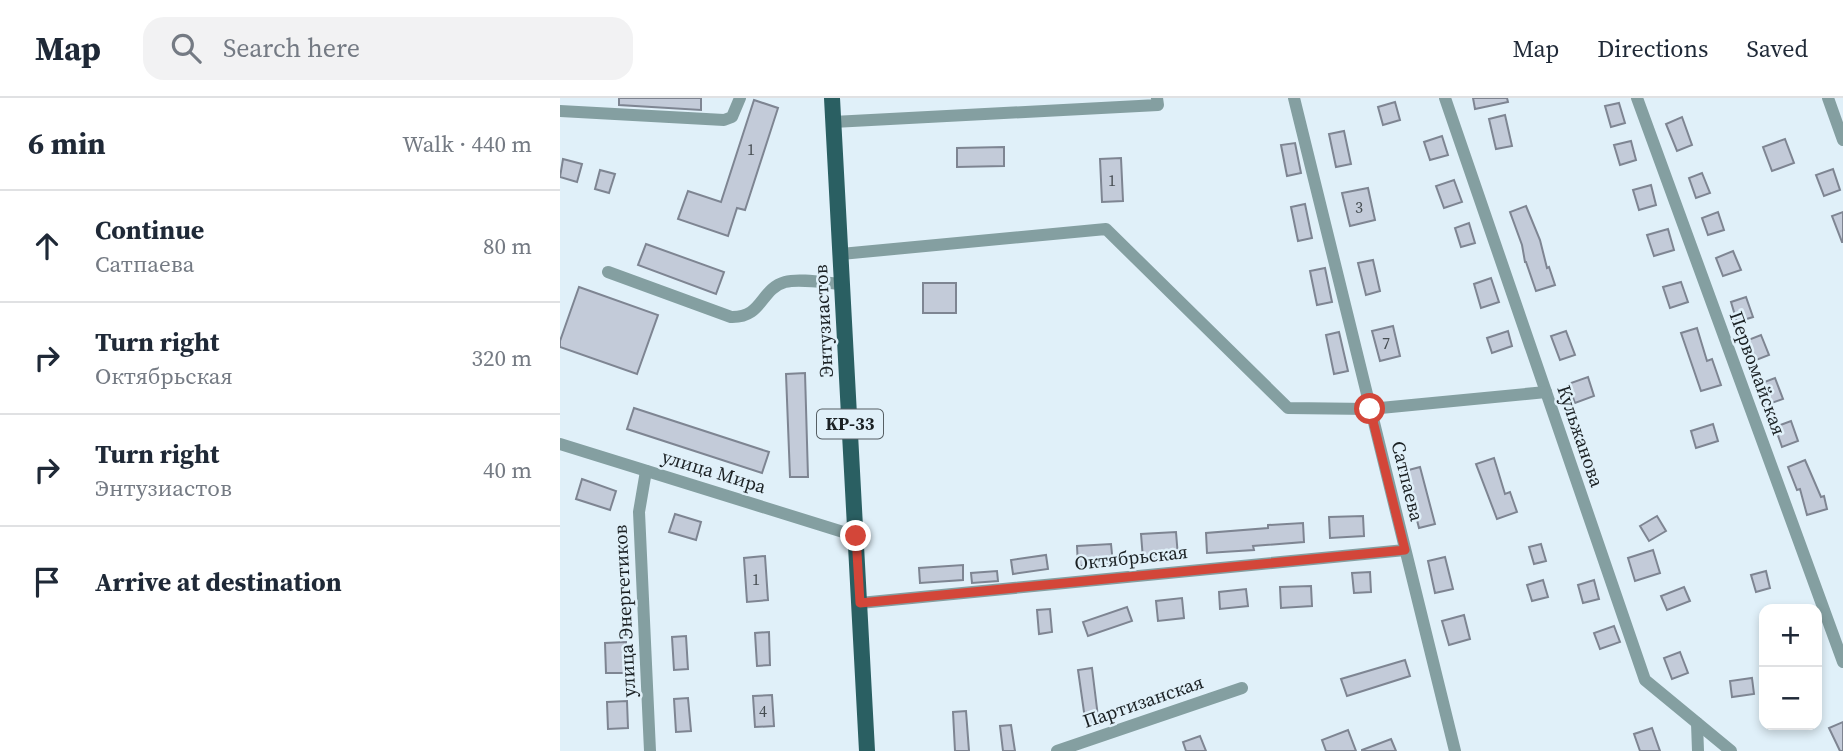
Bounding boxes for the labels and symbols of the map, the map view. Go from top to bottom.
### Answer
house number: 1 [747,138,755,160]
house number: 1 [1108,169,1116,191]
house number: 3 [1355,196,1363,218]
street label: Энтузиастов [807,264,839,378]
street label: Первомайская [1724,307,1792,439]
house number: 7 [1382,332,1390,354]
street label: Кульжанова [1551,382,1611,491]
route start [1354,393,1385,424]
road number: KP-33 [817,410,883,438]
street label: Сатпаева [1385,438,1431,524]
street label: улица Мира [659,443,770,499]
route end [840,520,871,551]
street label: улица Энергетиков [606,524,642,698]
street label: Октябрьская [1073,538,1189,576]
house number: 1 [752,568,760,590]
street label: Партизанская [1079,668,1207,734]
house number: 4 [759,700,767,722]

